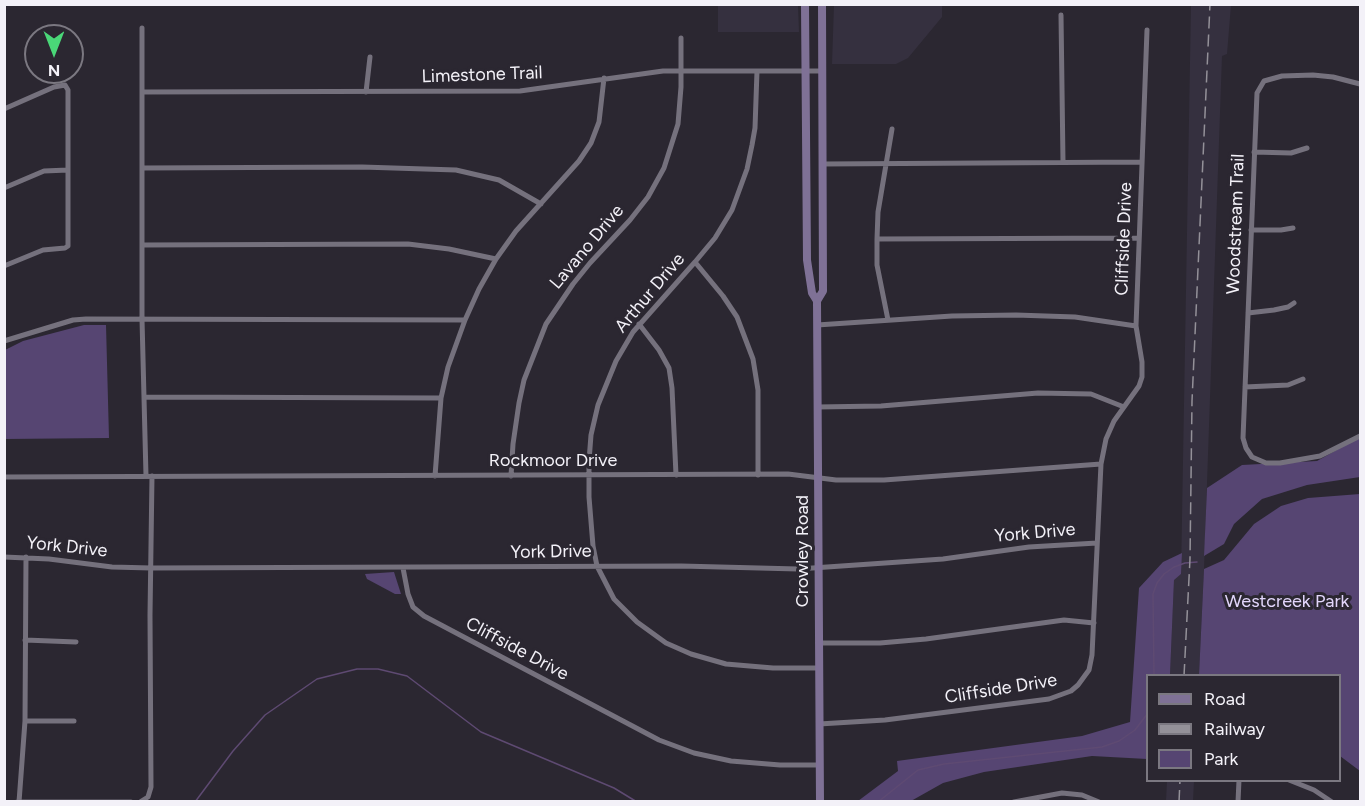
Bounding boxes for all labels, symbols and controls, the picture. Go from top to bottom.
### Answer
north arrow [24,24,84,84]
text: N [48,61,60,80]
street label: Limestone Trail [421,62,543,88]
street label: Woodstream Trail [1223,153,1249,295]
street label: Cliffside Drive [1111,182,1137,296]
street label: Lavano Drive [546,200,628,294]
street label: Arthur Drive [610,249,690,337]
street label: Rockmoor Drive [489,450,617,472]
street label: Crowley Road [792,495,814,607]
street label: York Drive [994,519,1076,547]
street label: York Drive [26,532,108,562]
street label: York Drive [510,540,592,564]
park label: Westcreek Park [1225,591,1349,613]
street label: Cliffside Drive [462,613,572,685]
street label: Cliffside Drive [943,669,1059,709]
legend [1146,674,1341,782]
text: Road [1204,688,1245,710]
text: Railway [1204,718,1265,740]
text: Park [1204,748,1238,770]

